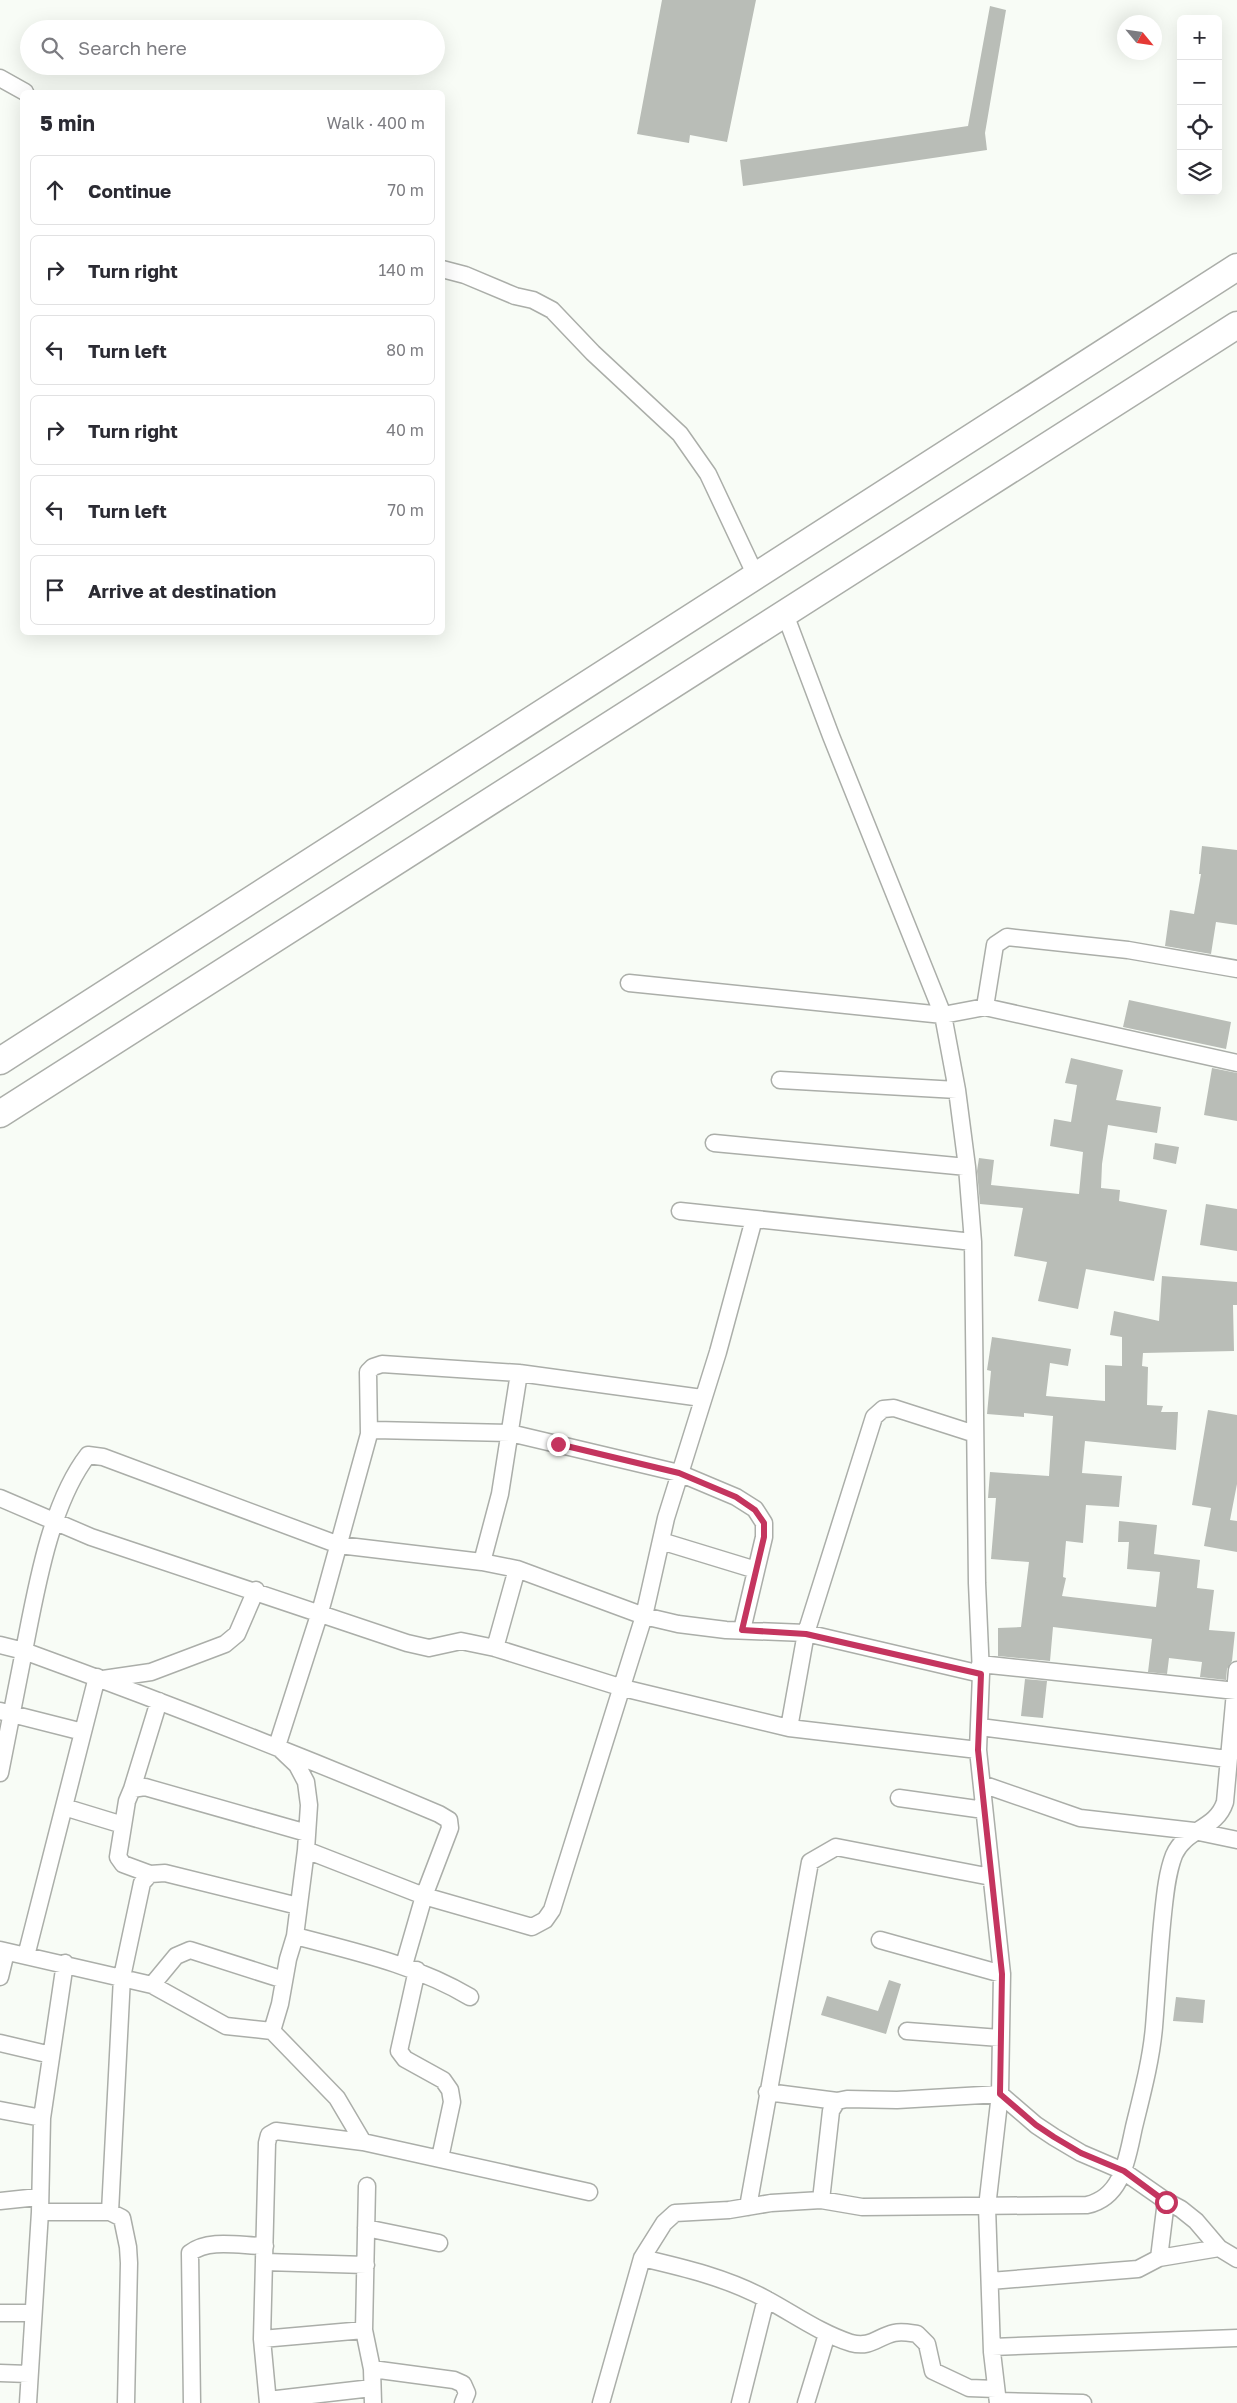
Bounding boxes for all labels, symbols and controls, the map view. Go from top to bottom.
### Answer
north arrow [1117,15,1162,60]
map controls [1177,15,1222,195]
button: + [1177,15,1222,60]
search box [20,20,445,75]
icon: search [38,34,66,62]
text: Search here [78,36,187,59]
button: − [1177,60,1222,105]
button: locate [1177,105,1222,150]
text: 5 min [40,110,95,136]
text: Walk · 400 m [327,113,425,133]
button: layers [1177,150,1222,195]
icon: ahead [41,176,69,204]
text: Continue [88,179,171,202]
text: 70 m [387,180,424,200]
icon: right [41,256,69,284]
text: Turn right [88,259,178,282]
text: 140 m [378,260,424,280]
icon: left [41,336,69,364]
text: Turn left [88,339,167,362]
text: 80 m [386,340,424,360]
icon: right [41,416,69,444]
text: Turn right [88,419,178,442]
text: 40 m [386,420,424,440]
icon: left [41,496,69,524]
text: Turn left [88,499,167,522]
text: 70 m [387,500,424,520]
icon: arrive [41,576,69,604]
text: Arrive at destination [88,579,276,602]
route end [547,1433,570,1456]
route start [1155,2191,1178,2214]

